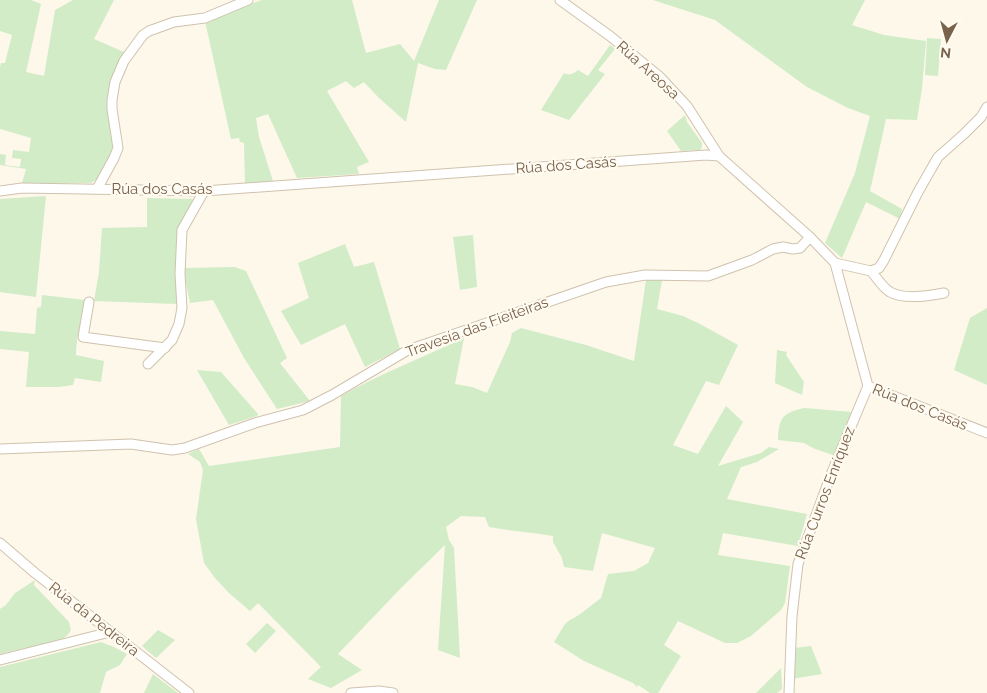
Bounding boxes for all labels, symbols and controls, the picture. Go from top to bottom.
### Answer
north arrow [922,15,972,65]
street label: Rúa Areosa [613,37,683,103]
text: N [939,44,952,61]
street label: Rúa dos Casás [515,152,617,178]
street label: Rúa dos Casás [111,180,213,198]
street label: Travesía das Fieiteiras [403,293,551,361]
street label: Rúa dos Casás [870,380,970,434]
street label: Rúa Curros Enríquez [791,424,859,562]
street label: Rúa da Pedreira [45,578,143,660]

